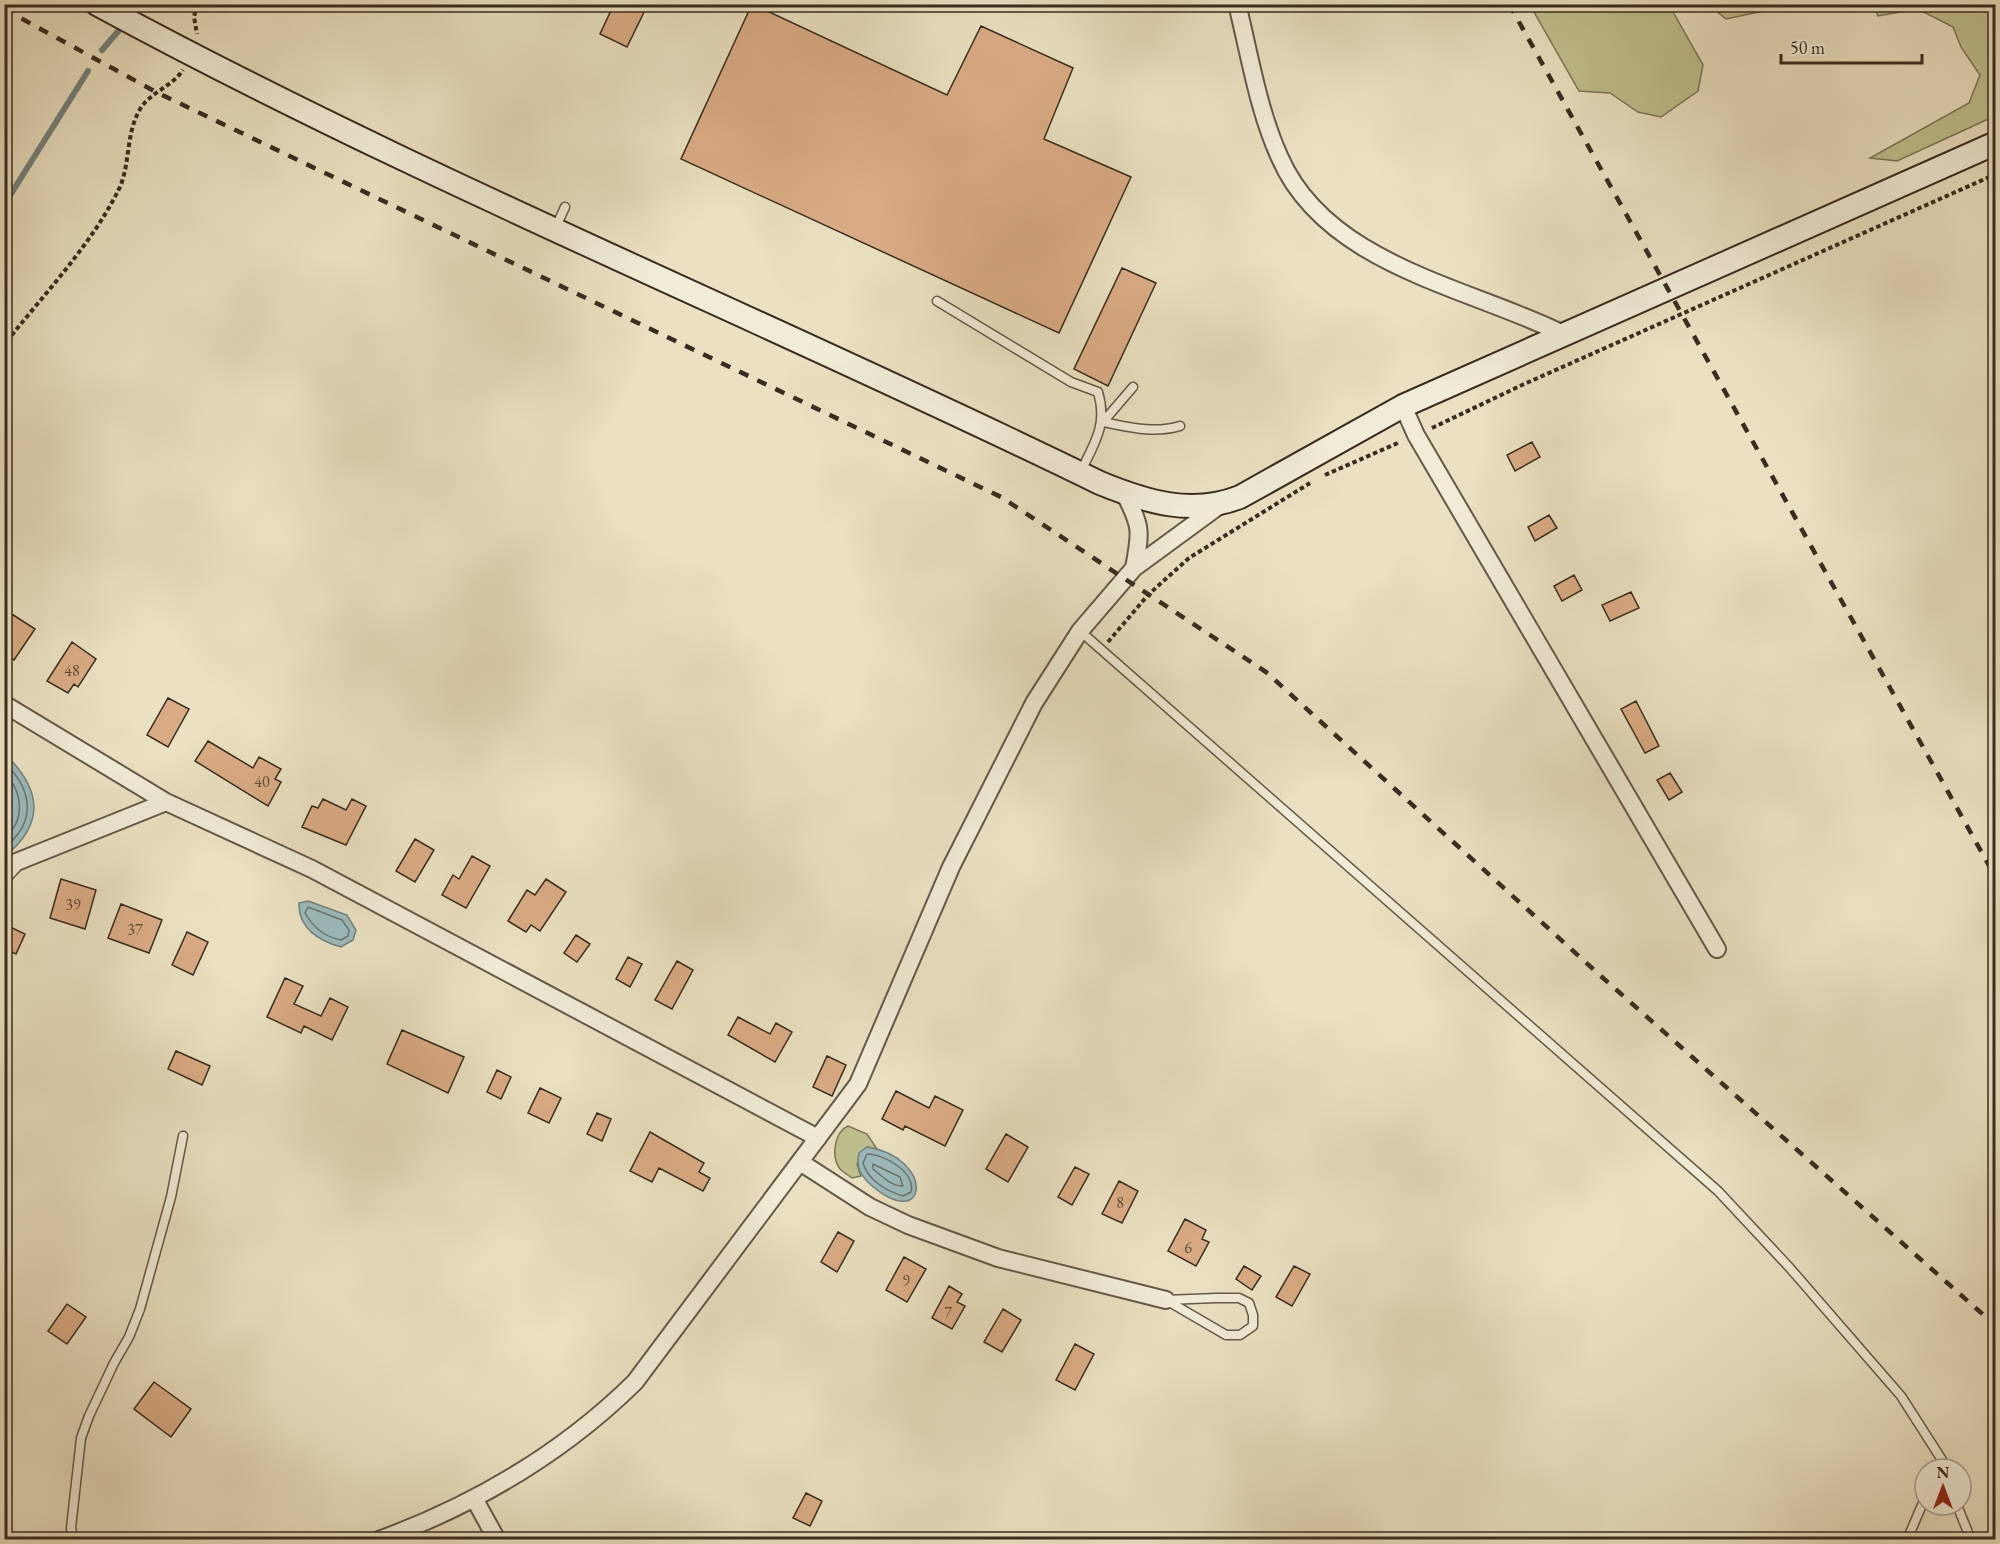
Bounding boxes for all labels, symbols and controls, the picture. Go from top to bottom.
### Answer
scale bar [1781,27,1922,65]
text: 50 m [1790,36,1825,59]
house number: 48 [64,660,80,681]
house number: 40 [254,771,270,792]
house number: 39 [65,894,81,915]
house number: 37 [127,919,143,940]
house number: 8 [1116,1192,1124,1213]
house number: 6 [1184,1237,1192,1258]
house number: 9 [902,1270,910,1291]
house number: 7 [944,1302,952,1323]
north arrow [1913,1457,1973,1517]
text: N [1937,1462,1950,1483]

